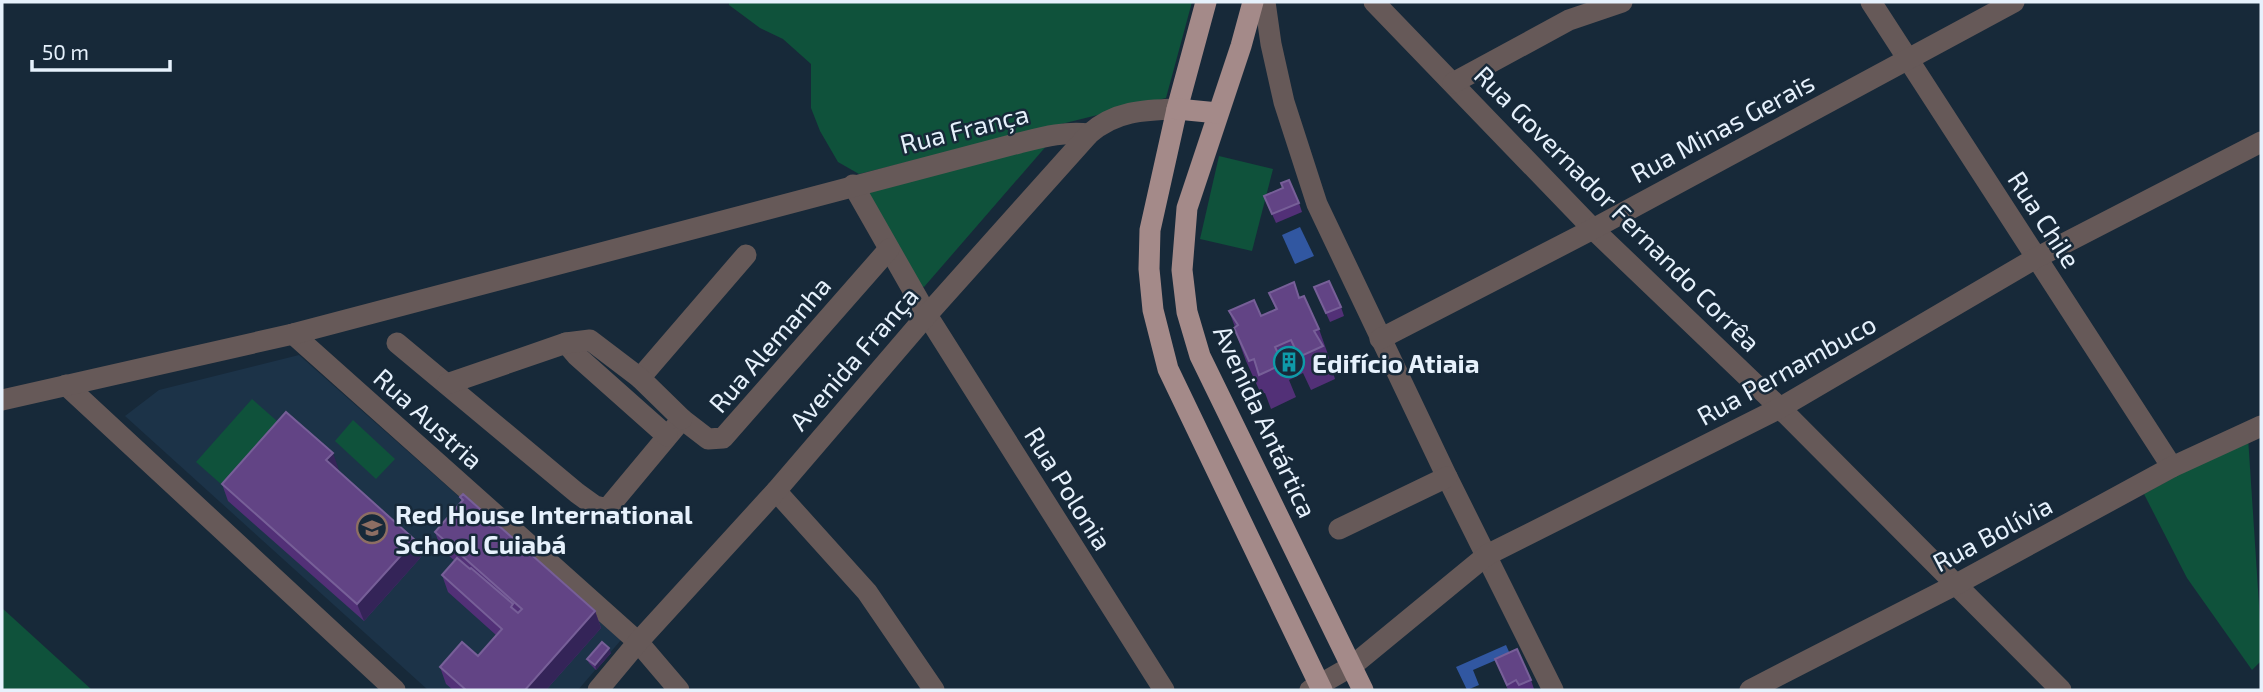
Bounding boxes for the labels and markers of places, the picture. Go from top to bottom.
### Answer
building icon: Edifício Atiaia [1272,345,1306,379]
place label: Edifício Atiaia [1312,347,1479,378]
place label: Red House International School Cuiabá [395,498,693,559]
school or university icon: Red House International School Cuiabá [355,511,389,545]

